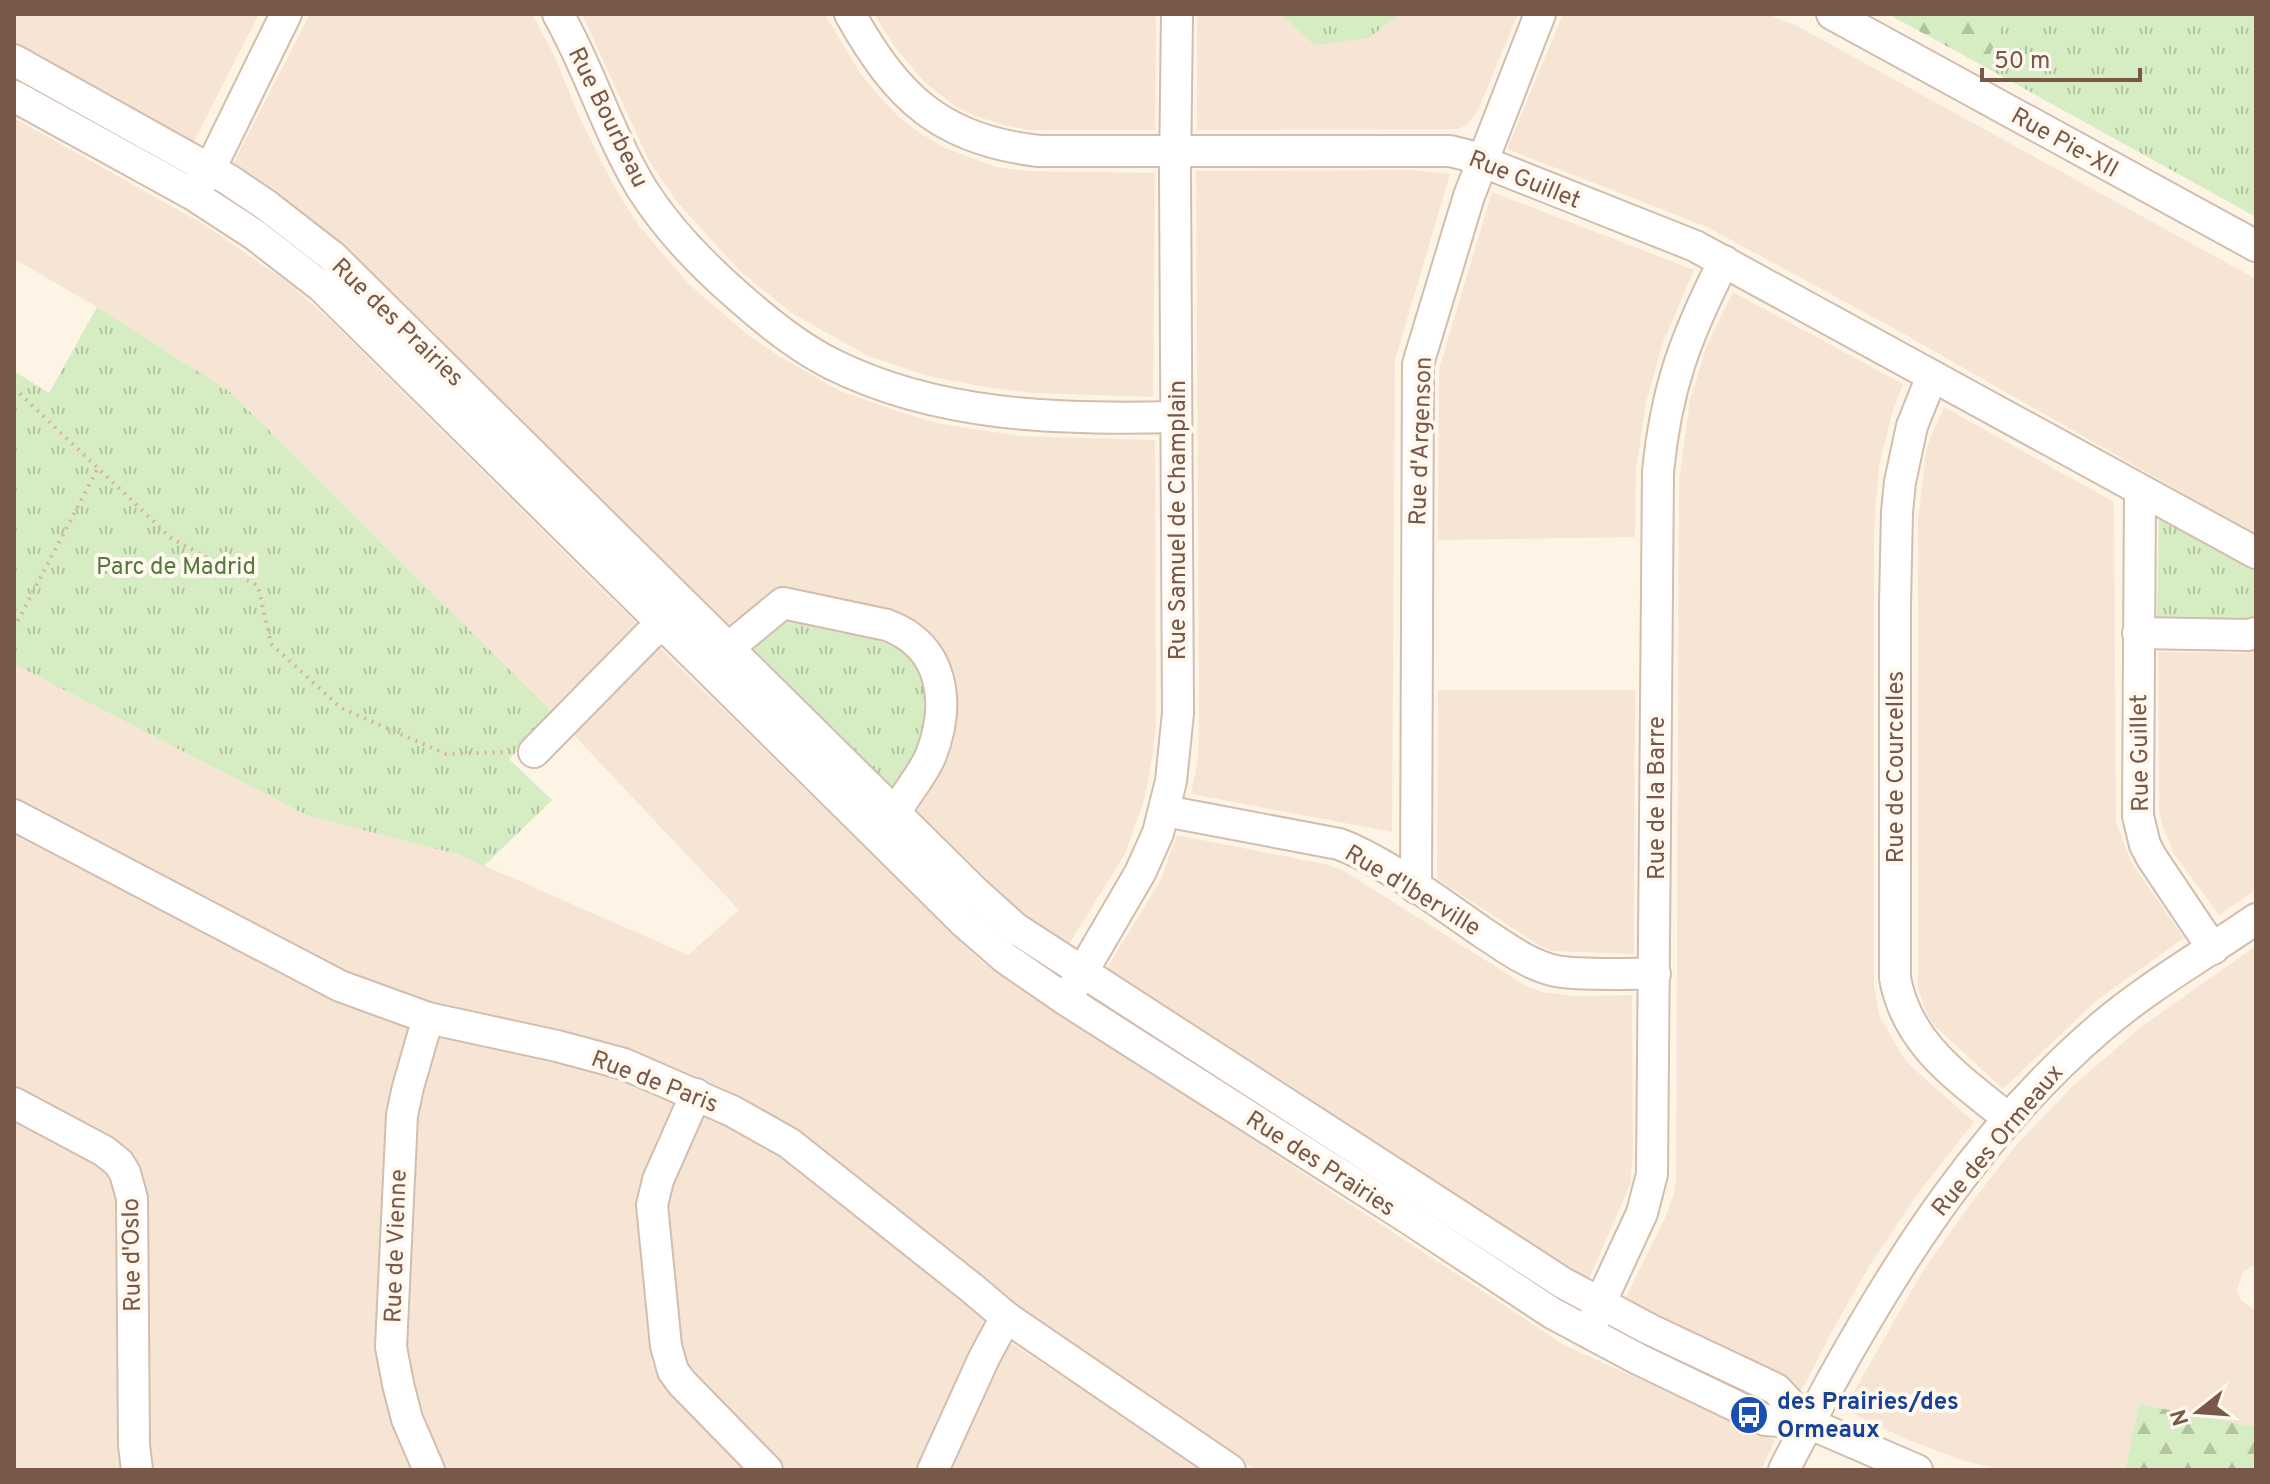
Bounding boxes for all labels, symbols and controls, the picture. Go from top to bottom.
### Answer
scale bar [1982,32,2140,82]
street label: Rue Bourbeau [560,43,654,193]
text: 50 m [1994,47,2050,77]
street label: Rue Pie-XII [2005,102,2123,186]
street label: Rue Guillet [1464,145,1585,217]
street label: Rue des Prairies [324,253,469,394]
street label: Rue d'Argenson [1404,356,1440,526]
street label: Rue Samuel de Champlain [1164,380,1194,660]
park label: Parc de Madrid [96,553,256,583]
street label: Rue de Courcelles [1882,671,1912,863]
street label: Rue Guillet [2125,694,2157,812]
street label: Rue de la Barre [1643,716,1673,880]
street label: Rue d'Iberville [1338,839,1485,944]
street label: Rue de Paris [586,1045,722,1121]
street label: Rue des Ormeaux [1926,1059,2071,1224]
street label: Rue des Prairies [1239,1105,1400,1224]
street label: Rue de Vienne [379,1169,415,1324]
street label: Rue d'Oslo [117,1198,149,1312]
north arrow [2158,1372,2238,1452]
place label: des Prairies/des Ormeaux [1777,1388,1959,1446]
bus stop icon: des Prairies/des Ormeaux [1728,1394,1770,1436]
text: N [2166,1406,2196,1429]

